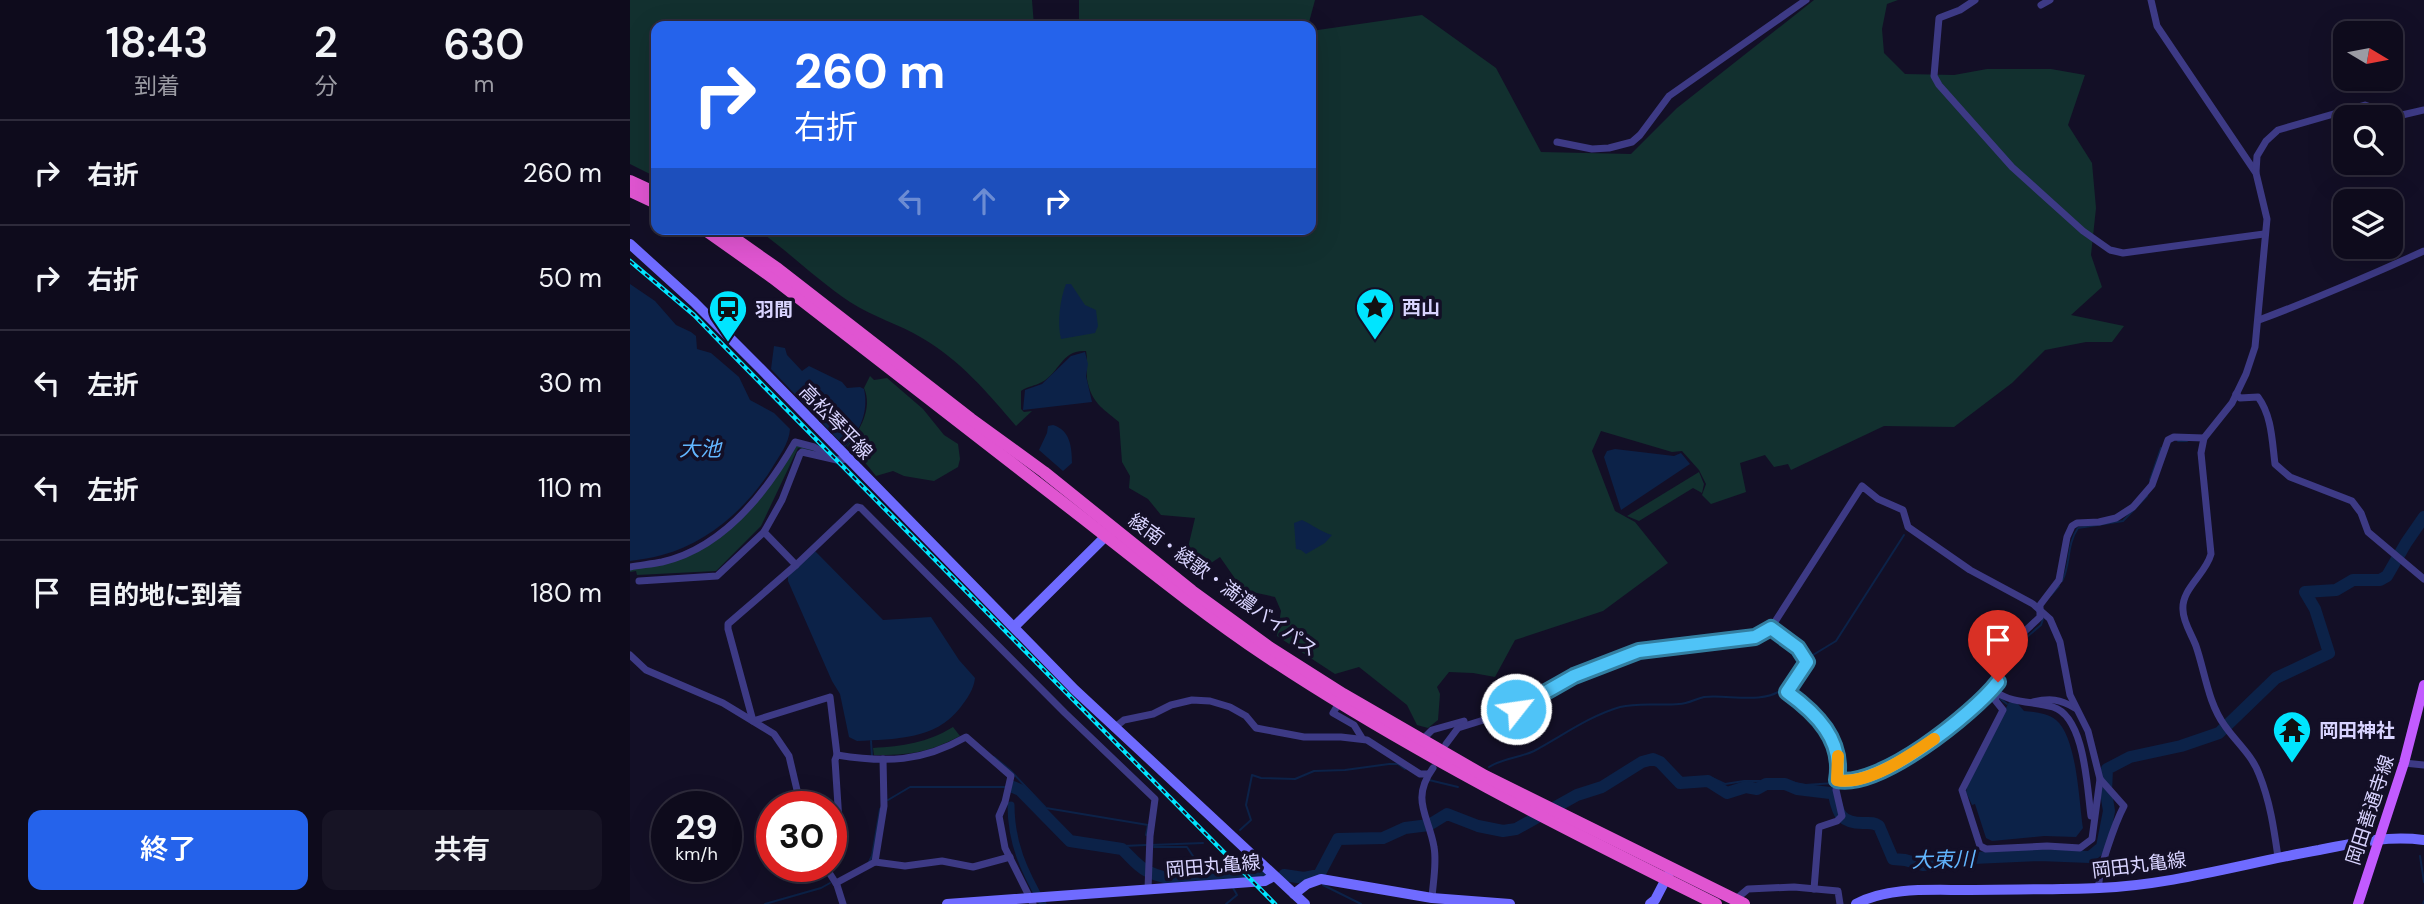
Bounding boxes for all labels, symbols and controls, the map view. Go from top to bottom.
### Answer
text: 18:43 [105,15,208,70]
text: 2 [314,15,338,70]
text: 630 [443,17,525,72]
north arrow [2333,21,2403,91]
map controls [2333,21,2403,259]
text: 260 m [794,39,945,103]
icon: right [679,49,770,140]
text: m [474,69,494,99]
text: 到着 [134,71,180,101]
text: 分 [314,71,337,101]
button: search [2333,105,2403,175]
text: 右折 [794,106,858,148]
icon: right [28,154,66,192]
text: 260 m [523,156,602,190]
text: 右折 [87,158,139,192]
icon: left [892,182,930,220]
icon: ahead [965,182,1003,220]
icon: right [1038,182,1076,220]
button: layers [2333,189,2403,259]
icon: right [28,259,66,297]
text: 50 m [538,261,602,295]
text: 右折 [87,263,139,297]
place icon: 西山 [1354,286,1396,341]
station icon: 羽間 [707,288,749,343]
place label: 西山 [1402,295,1440,320]
place label: 羽間 [755,297,793,322]
icon: left [28,364,66,402]
text: 30 m [539,366,602,400]
text: 左折 [87,368,139,402]
street label: 高松琴平線 [794,379,878,465]
water label: 大池 [679,435,723,463]
icon: left [28,469,66,507]
text: 110 m [538,471,602,505]
text: 左折 [87,473,139,507]
street label: 綾南・綾歌・満濃バイパス [1124,508,1322,662]
icon: arrive [28,574,66,612]
text: 180 m [530,576,602,610]
text: 目的地に到着 [87,578,243,612]
pin [1968,610,2028,682]
icon: arrive [1979,621,2017,659]
position arrow [1479,672,1553,746]
temple icon: 岡田神社 [2271,709,2313,764]
place label: 岡田神社 [2319,718,2395,743]
street label: 岡田善通寺線 [2340,752,2400,868]
speed limit sign: 30 [756,791,847,882]
text: 29 [675,804,718,850]
button: 終了 [28,810,308,890]
button: 共有 [322,810,602,890]
text: km/h [675,842,718,866]
water label: 大束川 [1911,845,1977,875]
street label: 岡田丸亀線 [2090,847,2188,883]
street label: 岡田丸亀線 [1165,849,1261,883]

